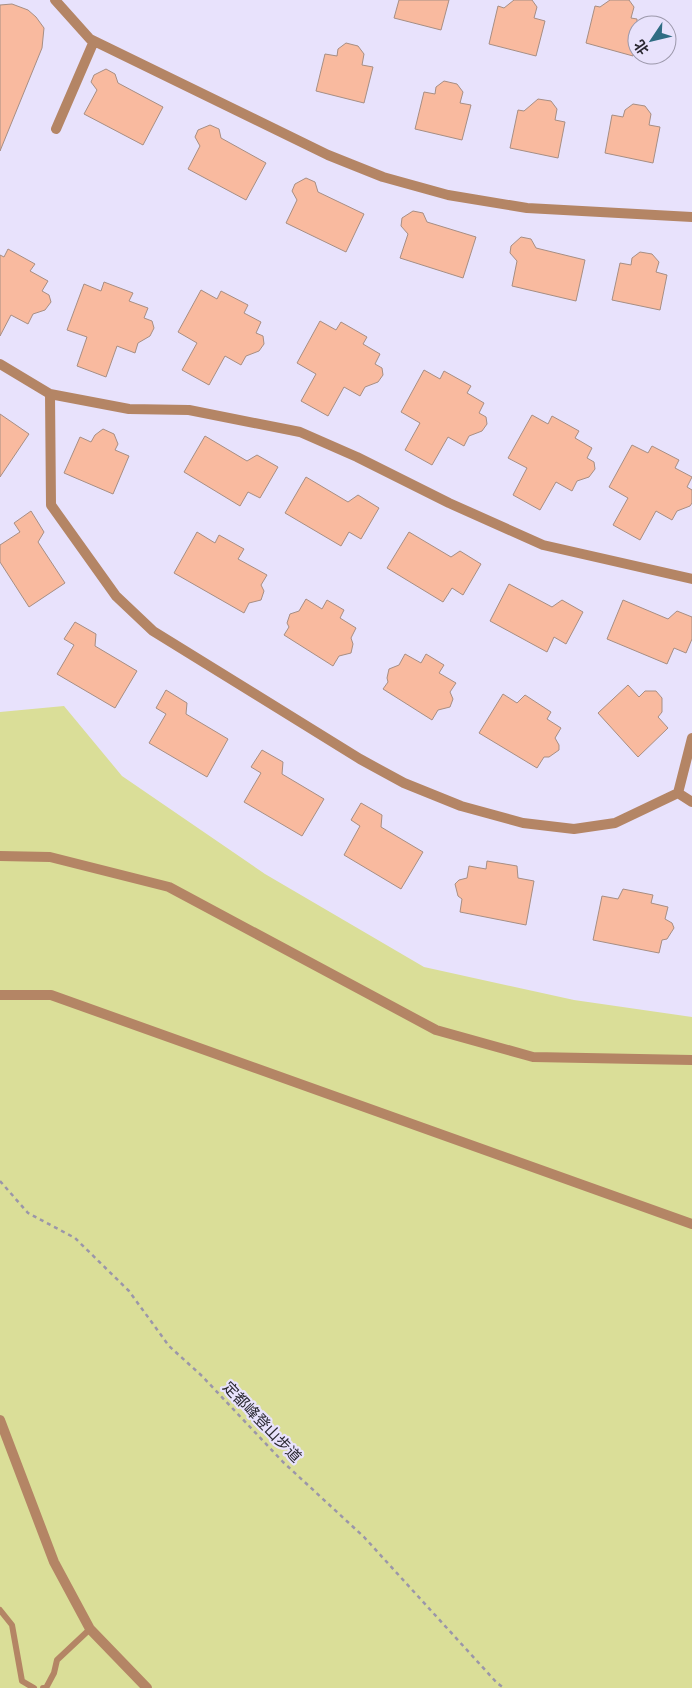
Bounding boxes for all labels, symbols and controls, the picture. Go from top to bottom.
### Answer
north arrow [627,15,677,65]
text: 北 [630,37,653,58]
street label: 定都峰登山步道 [219,1377,306,1466]

